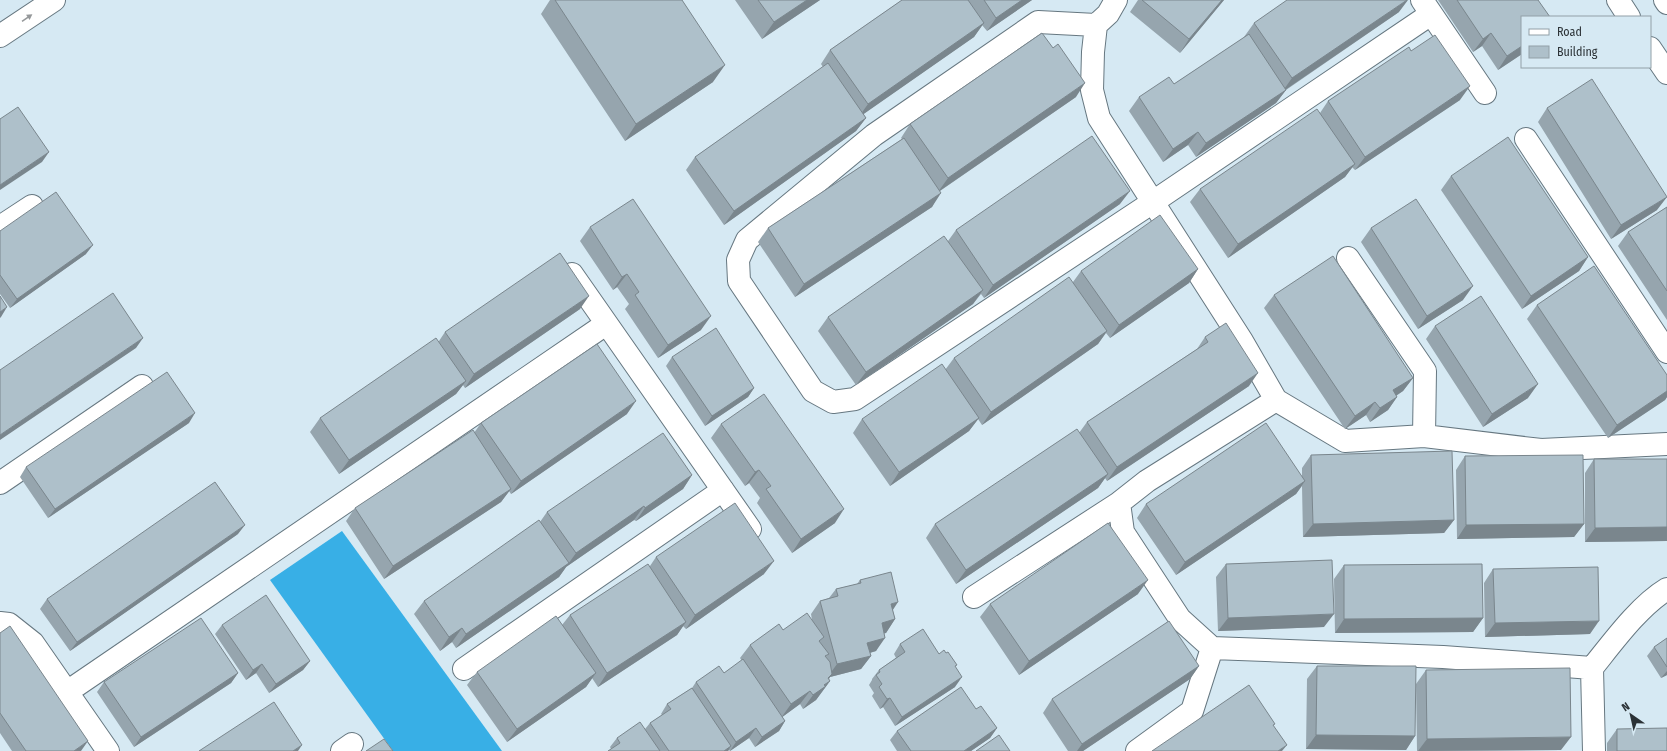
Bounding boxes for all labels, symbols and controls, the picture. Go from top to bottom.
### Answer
one-way arrow [22,14,32,22]
legend [1521,16,1651,68]
text: Road [1557,25,1582,39]
text: Building [1557,45,1598,59]
north arrow [1611,695,1651,735]
text: N [1619,700,1632,714]

